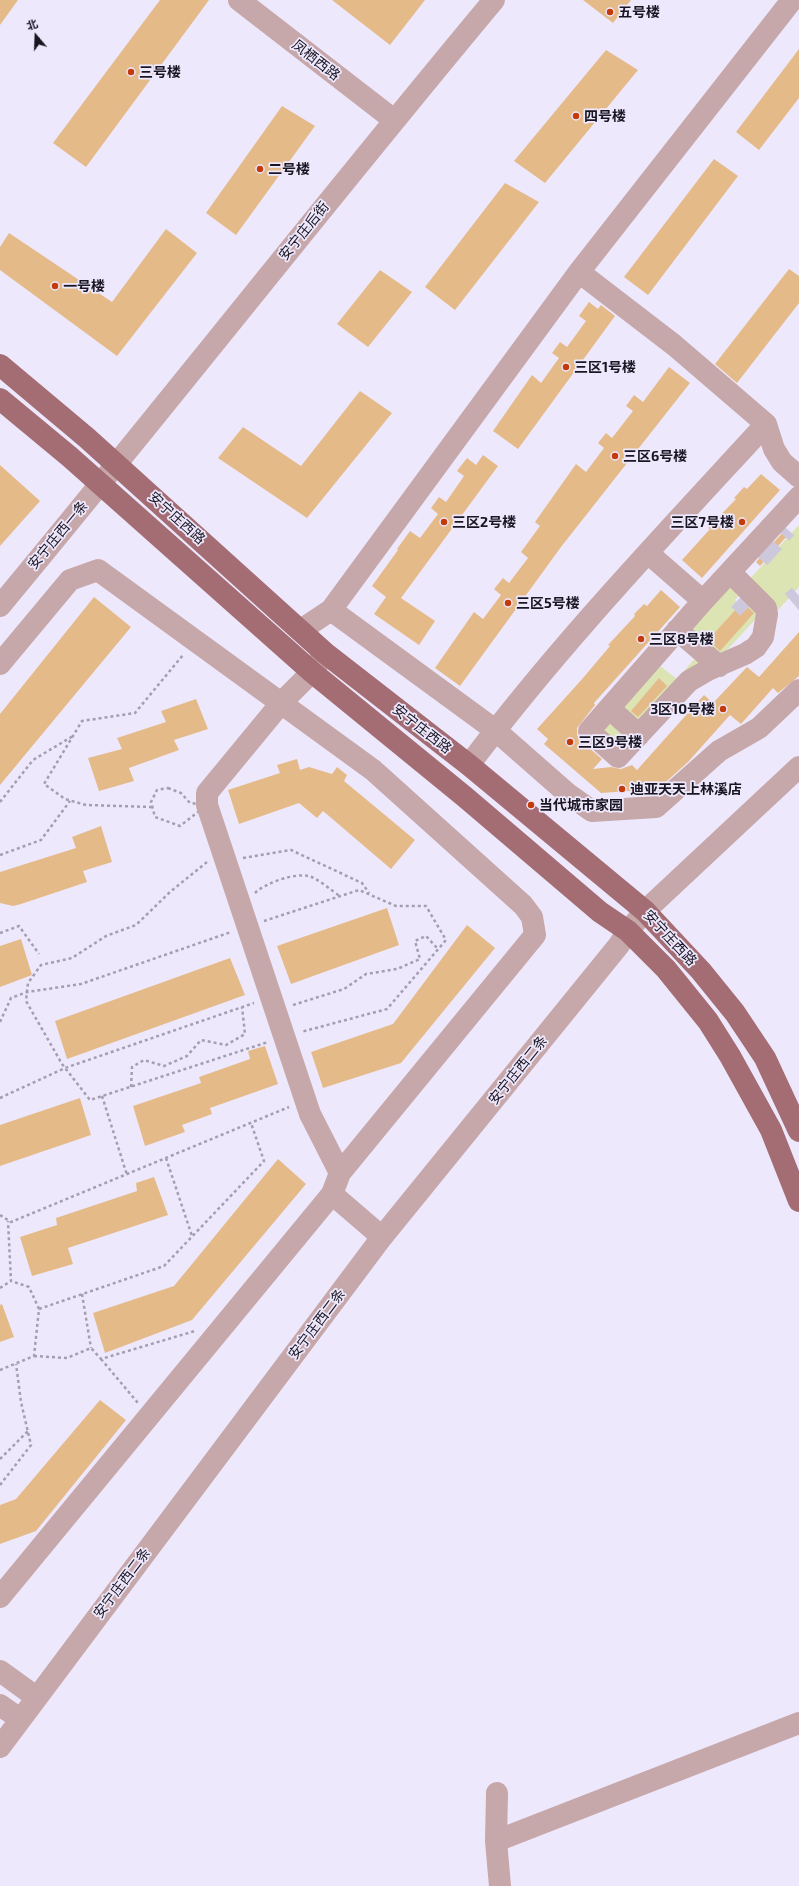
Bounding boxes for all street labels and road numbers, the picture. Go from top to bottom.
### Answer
street label: 凤栖西路 [289,36,343,84]
street label: 安宁庄后街 [275,199,333,263]
street label: 安宁庄西路 [145,488,209,548]
street label: 安宁庄西一条 [25,497,91,573]
street label: 安宁庄西路 [389,701,455,757]
street label: 安宁庄西路 [640,907,700,969]
street label: 安宁庄西二条 [485,1032,551,1108]
street label: 安宁庄西二条 [285,1285,349,1363]
street label: 安宁庄西二条 [90,1544,154,1622]

